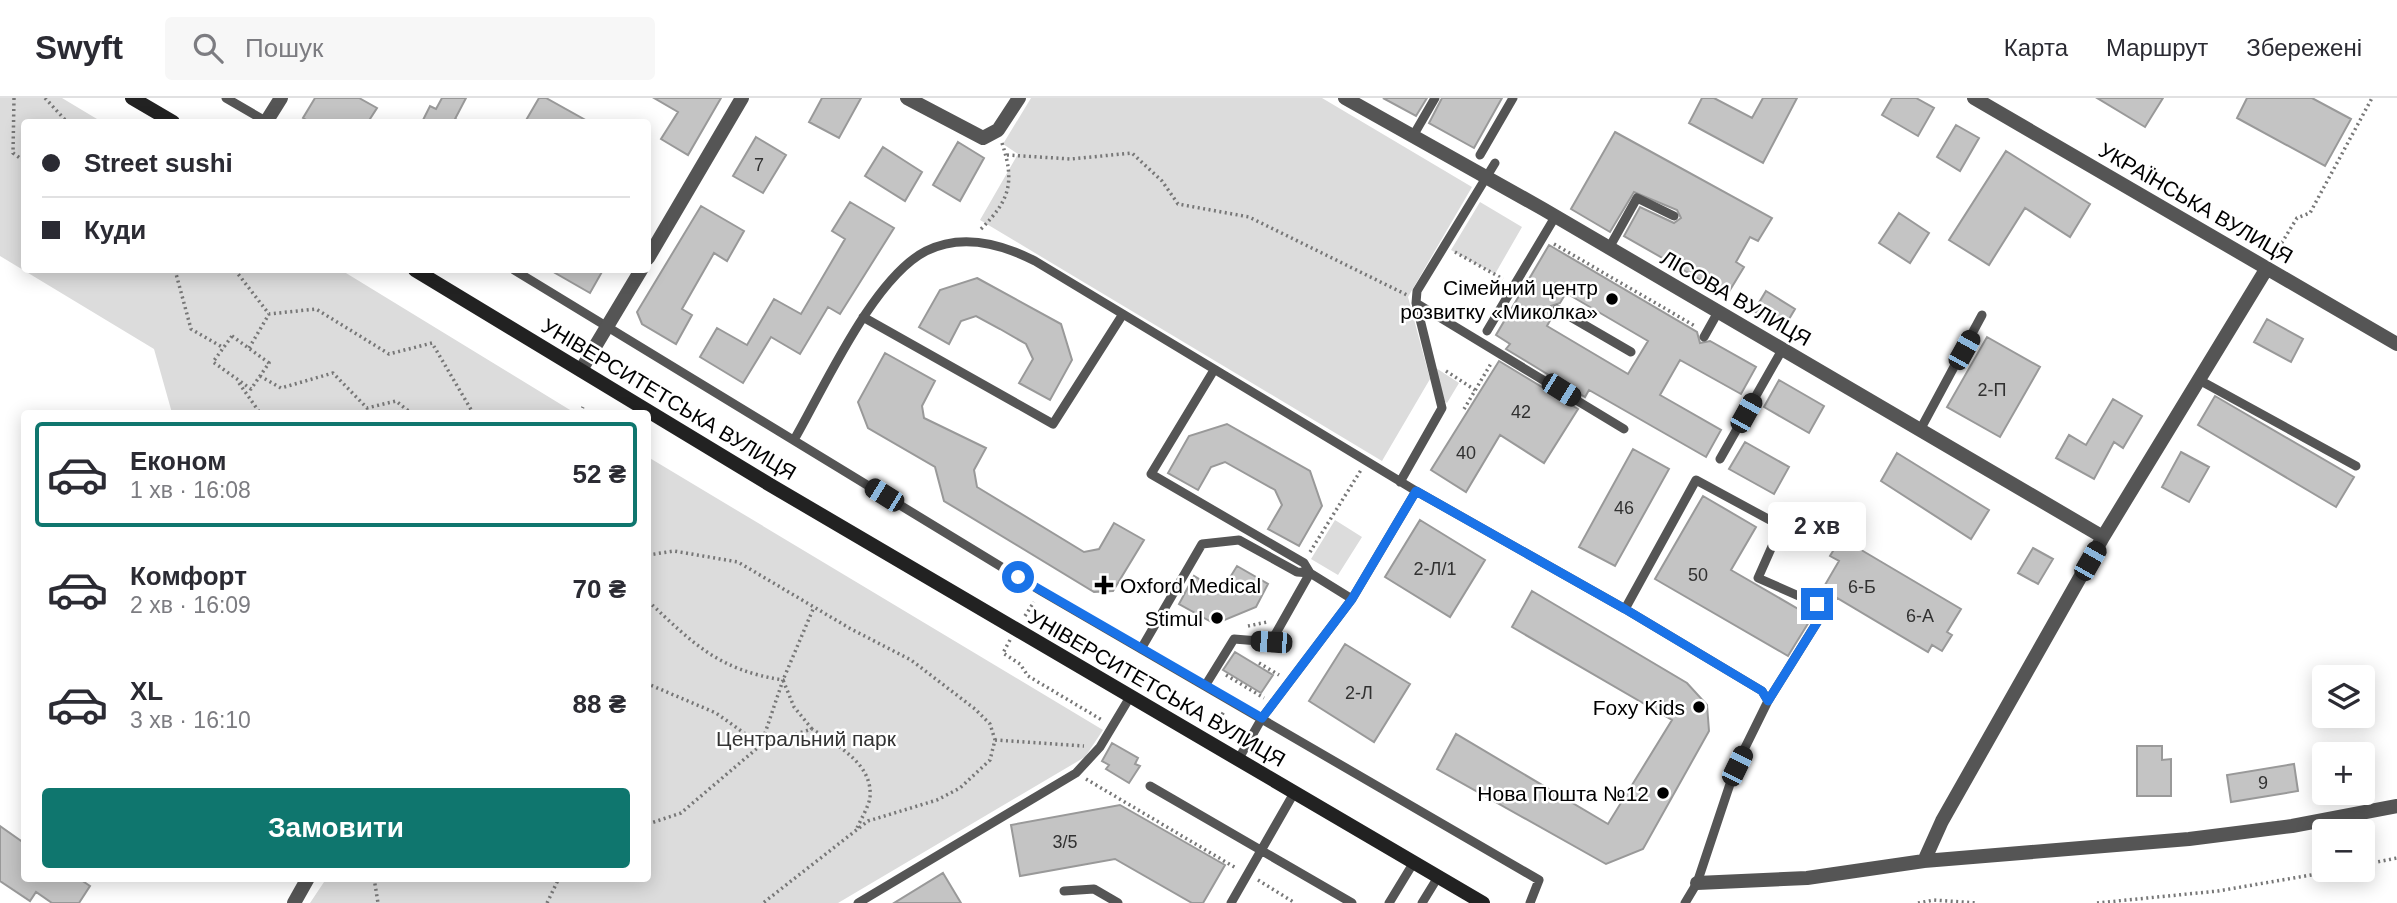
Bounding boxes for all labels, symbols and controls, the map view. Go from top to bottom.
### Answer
search box [165,17,655,80]
text: Swyft [35,29,123,66]
icon: search [189,29,227,67]
text: Пошук [245,33,323,63]
text: Карта [2004,34,2068,61]
text: Маршрут [2106,34,2208,61]
text: Збережені [2246,34,2362,61]
street label: УКРАЇНСЬКА ВУЛИЦЯ [2095,138,2297,268]
text: Street sushi [84,148,233,178]
house number: 7 [754,155,764,175]
text: Куди [84,215,146,245]
street label: ЛІСОВА ВУЛИЦЯ [1657,246,1815,350]
place label: Сімейний центр розвитку «Миколка» [1400,276,1598,323]
marker: Сімейний центр розвитку «Миколка» [1604,291,1620,307]
street label: УНІВЕРСИТЕТСЬКА ВУЛИЦЯ [538,314,800,484]
car [1945,327,1984,373]
car [1538,370,1585,410]
house number: 2-П [1978,380,2006,400]
car [1727,390,1766,436]
house number: 42 [1511,402,1531,422]
icon: car [46,443,109,506]
house number: 40 [1456,443,1476,463]
text: Економ [130,446,226,476]
text: 52 ₴ [573,459,626,489]
car [861,475,908,515]
text: 1 хв · 16:08 [130,477,251,503]
house number: 46 [1614,498,1634,518]
callout: 2 хв [1768,503,1866,552]
text: 2 хв [1794,513,1840,539]
car [2071,538,2110,584]
icon: car [46,558,109,621]
house number: 2-Л/1 [1414,559,1456,579]
text: Комфорт [130,561,247,591]
route start [1002,561,1034,593]
house number: 50 [1688,565,1708,585]
text: 70 ₴ [573,574,626,604]
place label: Oxford Medical [1120,574,1261,597]
marker: Oxford Medical [1094,575,1114,595]
house number: 6-Б [1848,577,1876,597]
route end [1801,588,1833,620]
text: 2 хв · 16:09 [130,592,251,618]
street label: УНІВЕРСИТЕТСЬКА ВУЛИЦЯ [1025,605,1289,771]
house number: 6-А [1906,606,1934,626]
place label: Stimul [1145,607,1203,630]
marker: Stimul [1209,610,1225,626]
car [1250,630,1293,654]
map controls [2312,665,2375,882]
button: layers [2312,665,2375,728]
icon: car [46,673,109,736]
text: XL [130,676,163,706]
house number: 2-Л [1345,683,1373,703]
text: 88 ₴ [573,689,626,719]
place label: Foxy Kids [1593,696,1685,719]
marker: Foxy Kids [1691,699,1707,715]
text: 3 хв · 16:10 [130,707,251,733]
park label: Центральний парк [716,727,897,750]
button: + [2312,742,2375,805]
car [1719,743,1756,789]
house number: 9 [2258,773,2268,793]
place label: Нова Пошта №12 [1477,782,1649,805]
marker: Нова Пошта №12 [1655,785,1671,801]
button: Замовити [42,788,630,868]
button: − [2312,819,2375,882]
house number: 3/5 [1052,832,1078,852]

